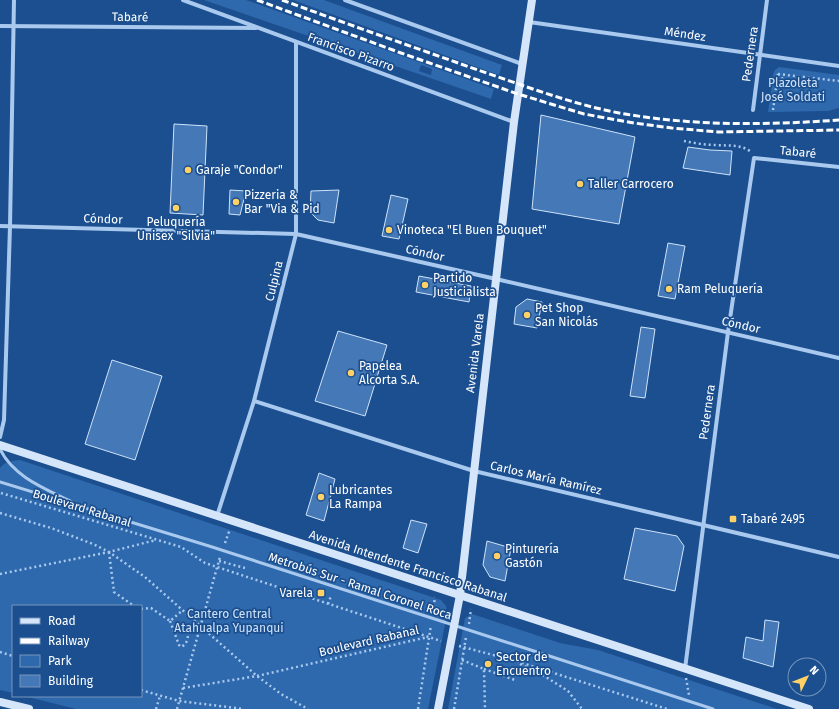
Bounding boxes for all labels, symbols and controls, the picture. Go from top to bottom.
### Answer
street label: Tabaré [112,10,148,24]
street label: Méndez [663,24,707,44]
street label: Pedernera [739,25,761,83]
street label: Francisco Pizarro [306,30,396,74]
park label: Plazoleta José Soldati [761,76,825,104]
street label: Tabaré [779,143,817,161]
place label: Garaje "Condor" [196,163,283,177]
marker: Garaje "Condor" [183,165,193,175]
place label: Taller Carrocero [588,177,674,191]
marker: Taller Carrocero [575,179,585,189]
place label: Pizzeria & Bar "Via & Pid [244,188,320,216]
marker: Pizzeria & Bar "Via & Pid [231,197,241,207]
marker: Peluquería Unisex "Silvia" [171,203,181,213]
street label: Cóndor [83,211,123,227]
place label: Peluquería Unisex "Silvia" [137,215,215,243]
place label: Vinoteca "El Buen Bouquet" [397,223,547,237]
marker: Vinoteca "El Buen Bouquet" [384,225,394,235]
street label: Cóndor [404,242,446,264]
street label: Culpina [262,259,286,303]
place label: Partido Justicialista [433,271,496,299]
marker: Partido Justicialista [420,280,430,290]
place label: Ram Peluquería [677,282,763,296]
marker: Ram Peluquería [664,284,674,294]
place label: Pet Shop San Nicolás [535,301,598,329]
marker: Pet Shop San Nicolás [522,310,532,320]
street label: Avenida Varela [463,312,487,394]
street label: Cóndor [720,314,762,336]
place label: Papelea Alcorta S.A. [359,359,420,387]
marker: Papelea Alcorta S.A. [346,368,356,378]
street label: Pedernera [696,383,718,441]
street label: Carlos María Ramírez [489,458,603,498]
place label: Lubricantes La Rampa [329,483,393,511]
street label: Boulevard Rabanal [31,486,133,530]
marker: Lubricantes La Rampa [316,492,326,502]
place label: Tabaré 2495 [741,512,805,526]
marker: Tabaré 2495 [728,514,738,524]
street label: Avenida Intendente Francisco Rabanal [307,527,509,605]
place label: Pinturería Gastón [505,542,559,570]
street label: Metrobús Sur - Ramal Coronel Roca [267,550,453,622]
marker: Pinturería Gastón [492,551,502,561]
place label: Varela [279,586,313,600]
marker: Varela [316,588,326,598]
legend [12,605,142,697]
park label: Cantero Central Atahualpa Yupanqui [174,607,284,635]
text: Road [48,614,76,628]
street label: Boulevard Rabanal [318,623,421,659]
text: Railway [48,634,89,648]
place label: Sector de Encuentro [496,650,551,678]
text: Park [48,654,72,668]
north arrow [787,657,827,697]
marker: Sector de Encuentro [483,659,493,669]
text: N [807,663,821,678]
text: Building [48,674,94,688]

